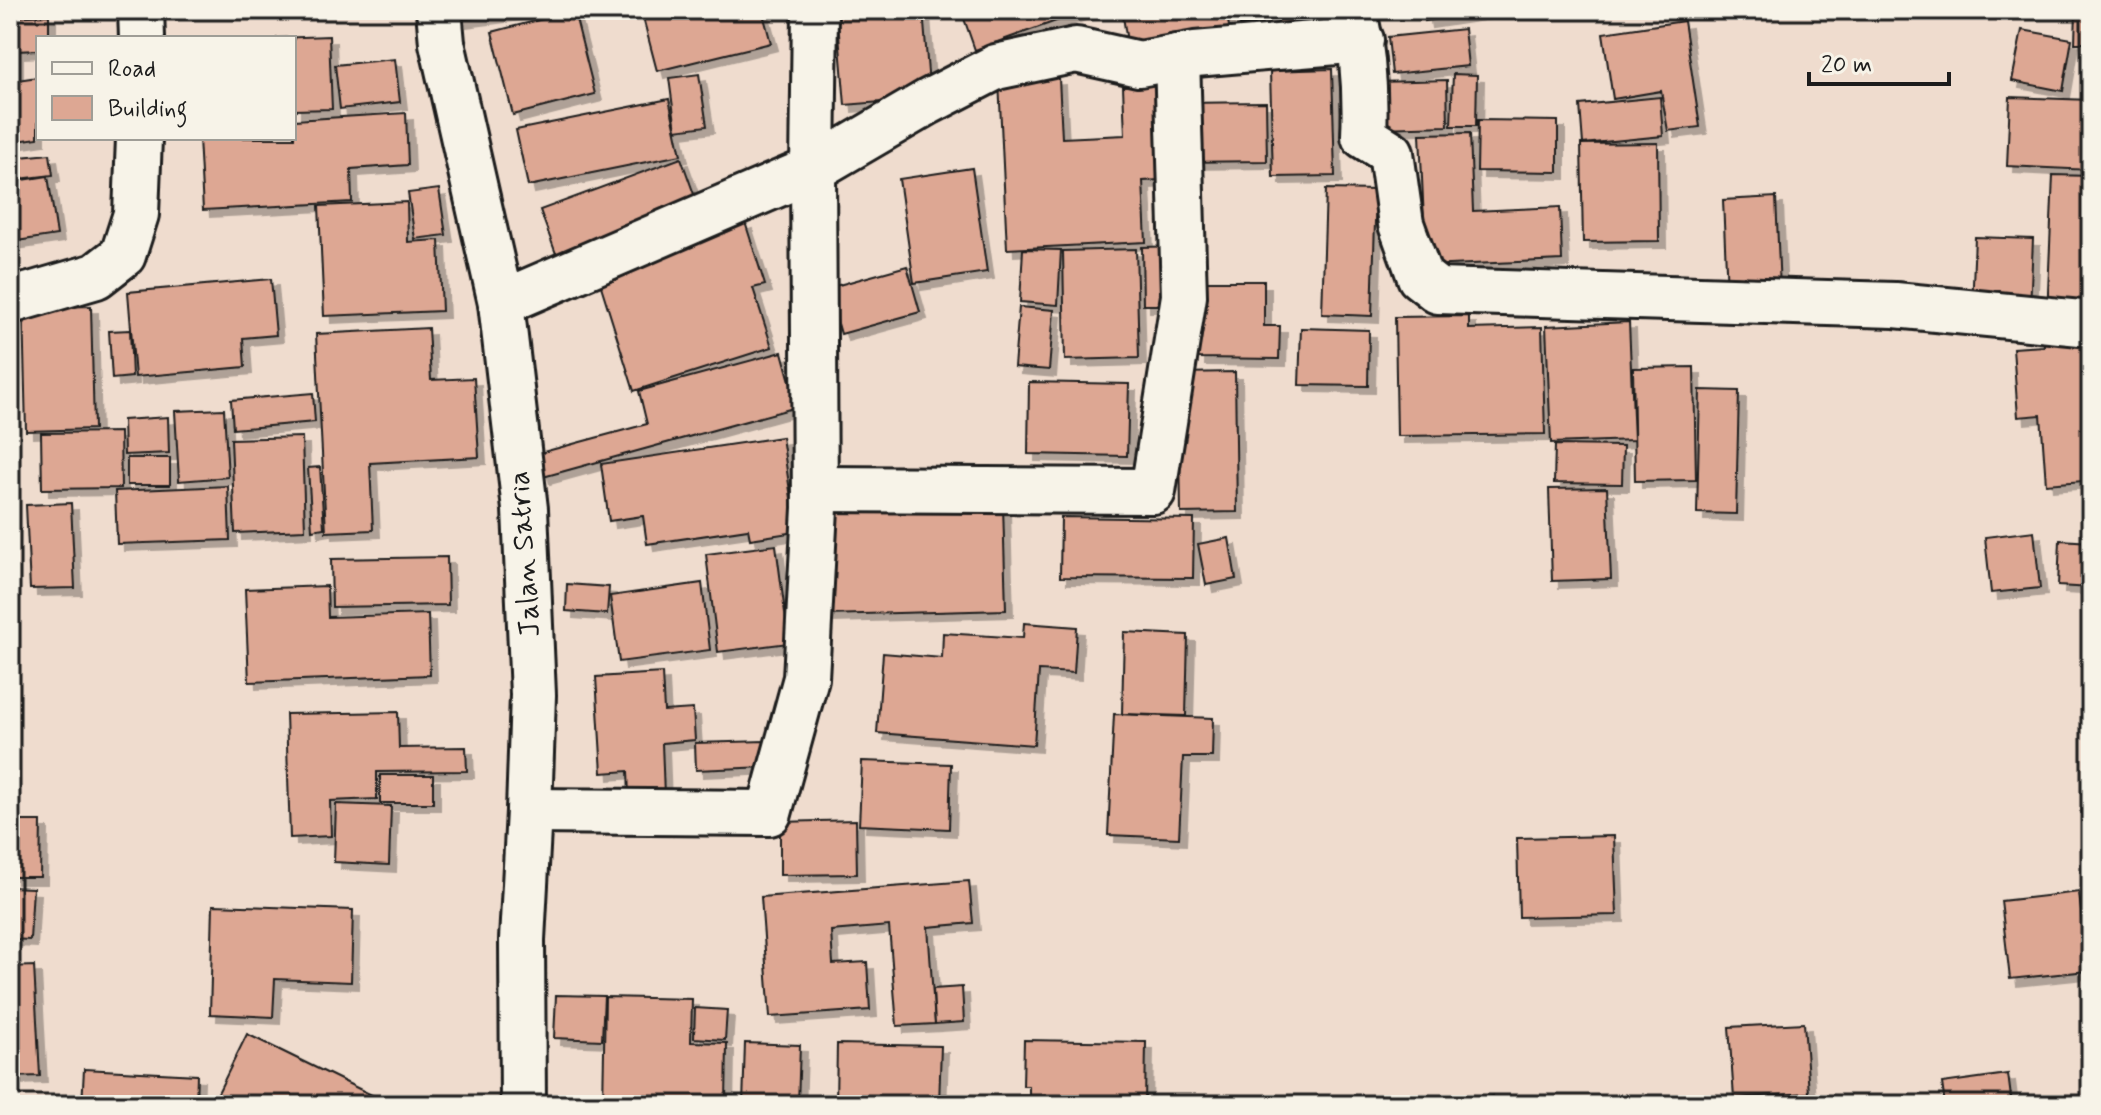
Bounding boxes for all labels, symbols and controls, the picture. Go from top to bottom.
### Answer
legend [36,36,296,140]
scale bar [1809,36,1949,86]
text: 20 m [1821,50,1872,81]
text: Road [108,54,156,85]
text: Building [108,94,188,128]
street label: Jalan Satria [500,470,550,638]

